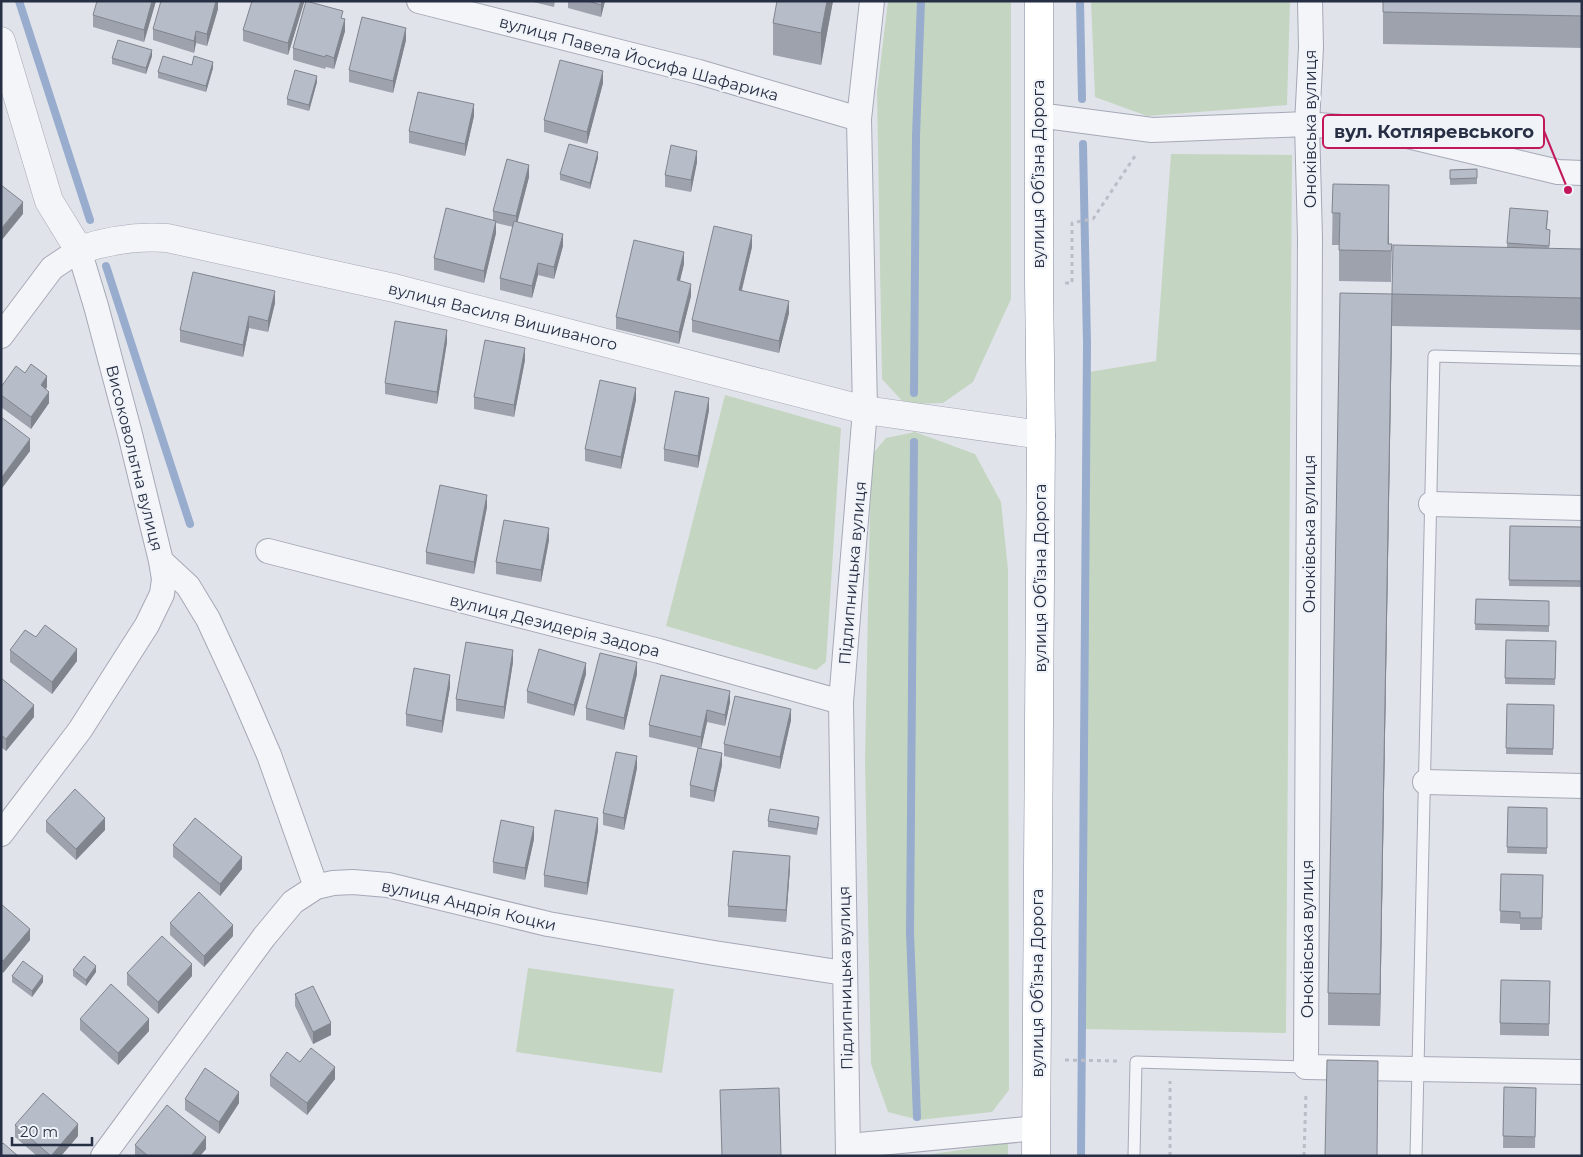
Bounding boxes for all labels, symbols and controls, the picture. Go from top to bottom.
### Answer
street label: вулиця Павела Йосифа Шафарика [497,12,781,105]
street label: Оноківська вулиця [1301,50,1320,208]
street label: вулиця Обʼїзна Дорога [1029,80,1048,268]
callout: вул. Котляревського [1323,115,1544,148]
text: вул. Котляревського [1334,121,1534,143]
street label: вулиця Василя Вишиваного [386,279,620,354]
street label: Високовольтна вулиця [102,363,167,553]
street label: Оноківська вулиця [1300,455,1319,613]
street label: Підлипницька вулиця [835,480,870,666]
street label: вулиця Обʼїзна Дорога [1031,484,1050,672]
street label: вулиця Дезидерія Задора [448,590,662,661]
street label: Оноківська вулиця [1298,860,1317,1018]
street label: вулиця Андрія Коцки [380,876,558,935]
street label: Підлипницька вулиця [834,886,857,1070]
street label: вулиця Обʼїзна Дорога [1028,889,1047,1077]
scale bar [12,1114,92,1146]
text: 20 m [20,1122,58,1141]

